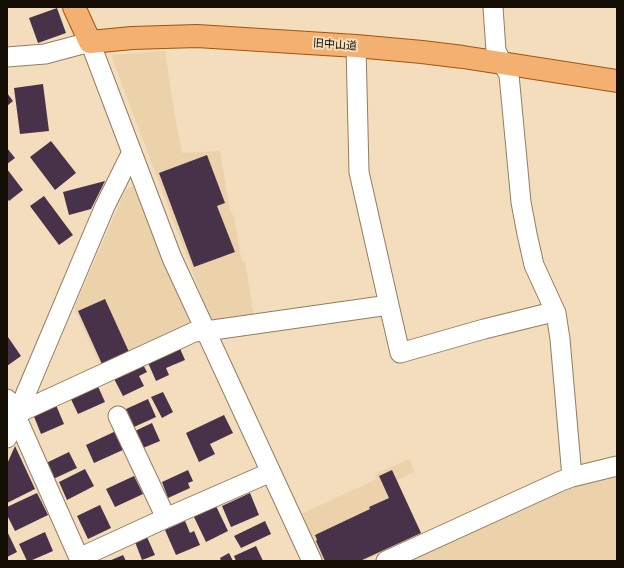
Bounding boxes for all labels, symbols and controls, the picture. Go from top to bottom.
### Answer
street label: 旧中山道 [313,37,357,53]

